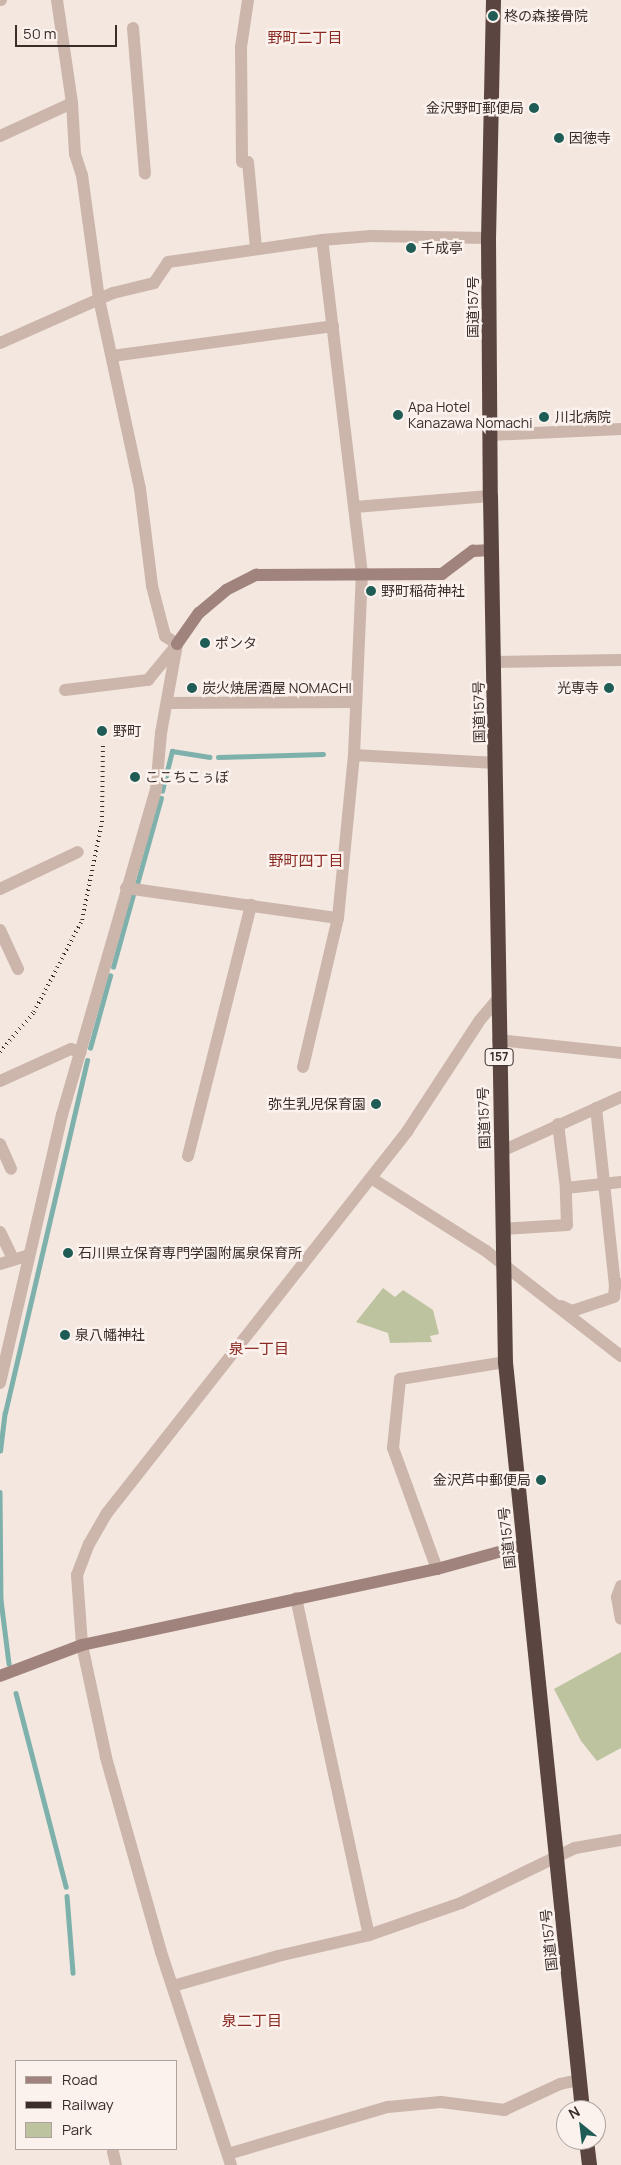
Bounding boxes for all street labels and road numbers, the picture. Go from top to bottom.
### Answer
street label: 国道157号 [465,276,481,338]
street label: 国道157号 [470,681,488,743]
road number: 157 [484,1048,514,1066]
street label: 国道157号 [475,1086,493,1150]
street label: 国道157号 [495,1506,519,1570]
street label: 国道157号 [537,1908,561,1972]

